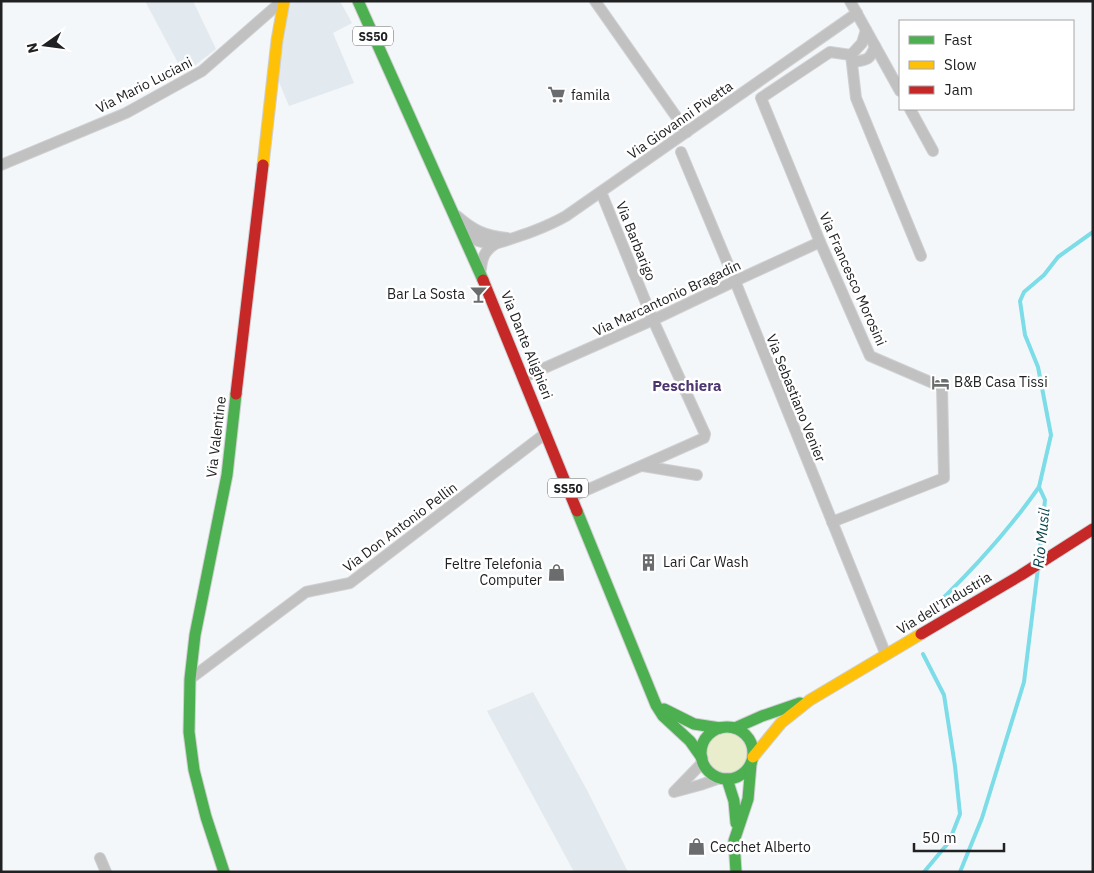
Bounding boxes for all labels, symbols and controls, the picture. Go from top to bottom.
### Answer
north arrow [20,20,70,70]
legend [899,20,1074,110]
road number: SS50 [353,27,393,46]
text: Fast [944,30,972,49]
text: N [22,41,42,55]
street label: Via Mario Luciani [93,53,195,117]
text: Slow [944,55,977,74]
street label: Via Giovanni Pivetta [624,77,737,163]
text: Jam [944,80,973,99]
supermarket icon: famila [547,85,567,105]
place label: famila [571,86,611,104]
street label: Via Barbarigo [612,199,660,283]
street label: Via Francesco Morosini [815,209,891,349]
street label: Via Marcantonio Bragadin [590,256,744,340]
bar icon: Bar La Sosta [469,284,489,304]
place label: Bar La Sosta [387,285,466,303]
street label: Via Dante Alighieri [497,288,557,402]
street label: Via Sebastiano Venier [762,332,830,464]
hotel icon: B&B Casa Tissi [930,372,950,392]
place label: B&B Casa Tissi [954,373,1048,391]
district label: Peschiera [652,376,722,395]
street label: Via Valentine [202,395,230,479]
street label: Via Don Antonio Pellin [339,478,461,576]
road number: SS50 [548,478,588,498]
water label: Rio Musil [1028,507,1054,569]
building icon: Lari Car Wash [639,552,659,572]
place label: Lari Car Wash [663,553,749,571]
place label: Feltre Telefonia Computer [445,555,543,589]
shop icon: Feltre Telefonia Computer [546,562,566,582]
street label: Via dell'Industria [894,567,995,638]
scale bar [914,820,1004,852]
text: 50 m [922,828,957,847]
shop icon: Cecchet Alberto [686,837,706,857]
place label: Cecchet Alberto [710,838,811,856]

